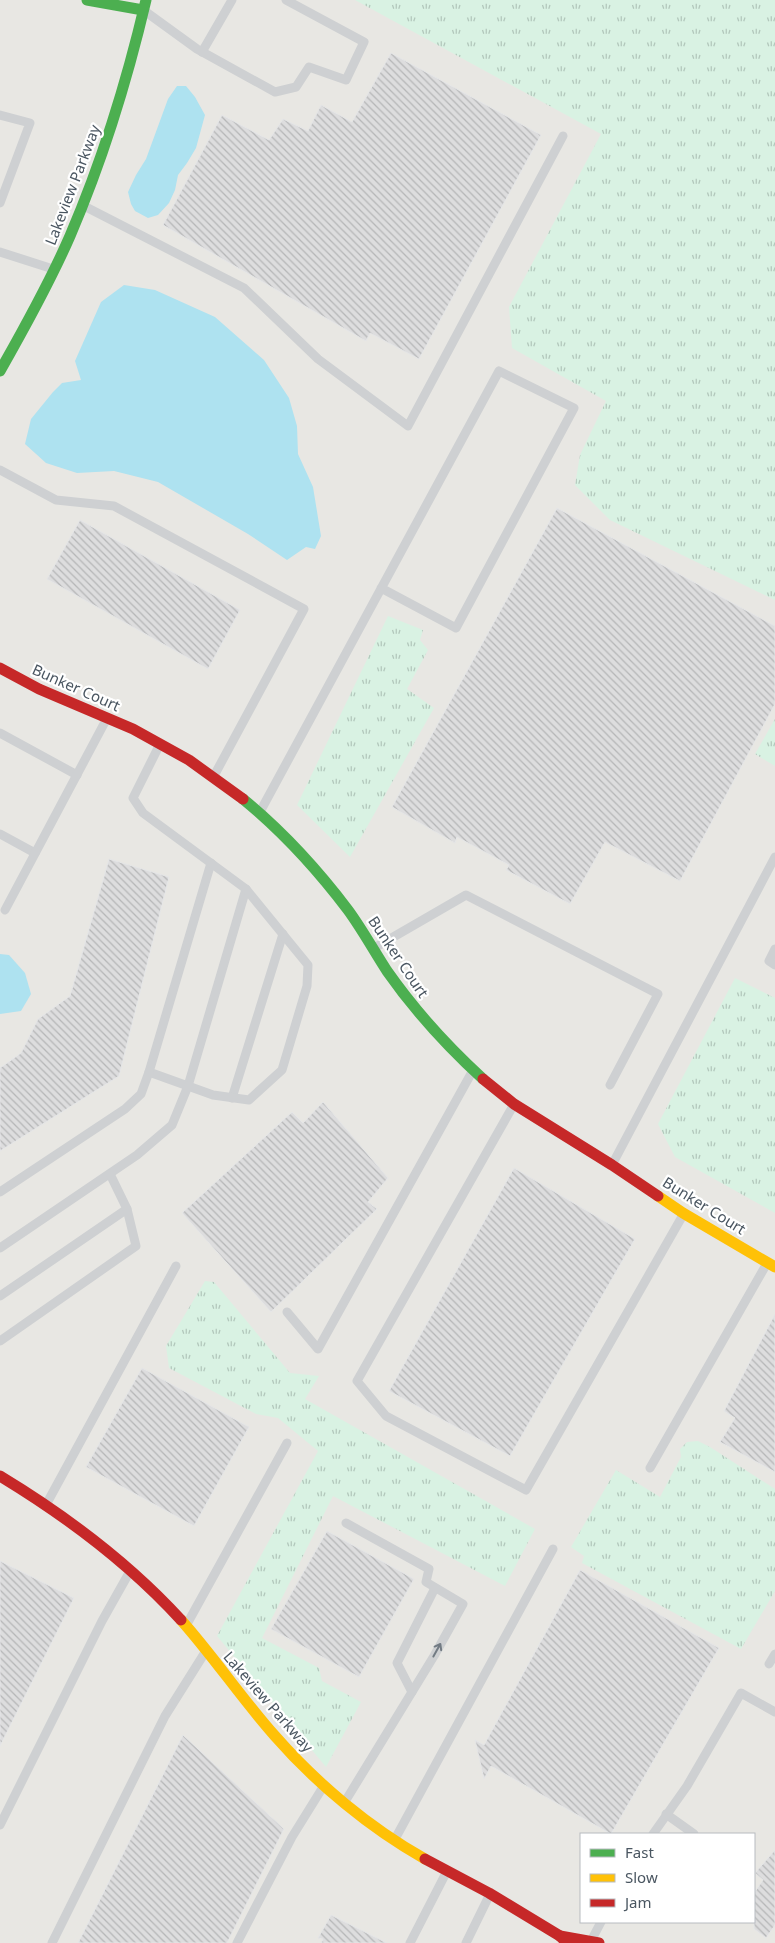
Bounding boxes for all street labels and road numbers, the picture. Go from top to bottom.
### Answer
street label: Lakeview Parkway [40,121,104,248]
street label: Bunker Court [29,659,124,716]
street label: Bunker Court [364,912,434,1002]
street label: Bunker Court [659,1172,750,1239]
street label: Lakeview Parkway [219,1647,318,1756]

